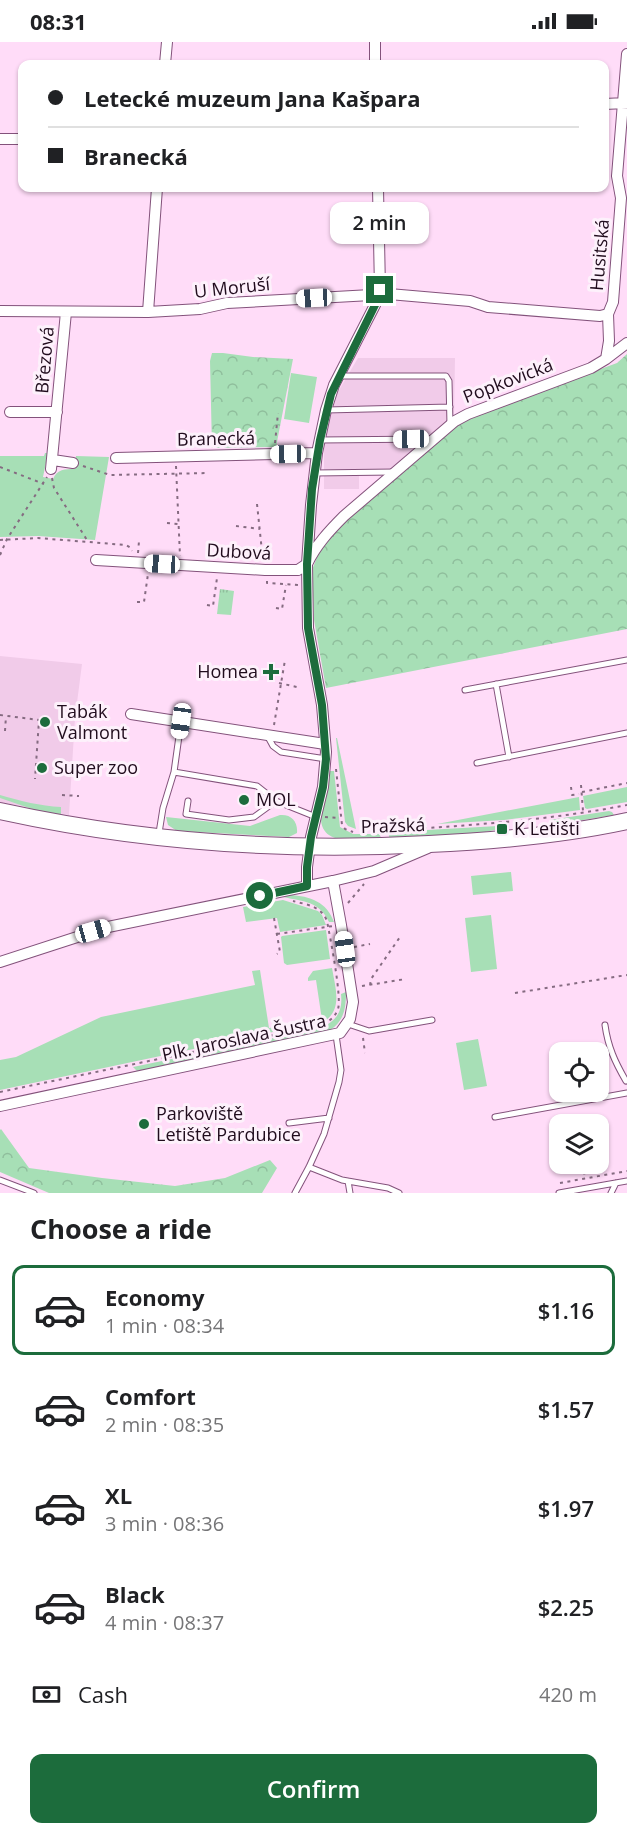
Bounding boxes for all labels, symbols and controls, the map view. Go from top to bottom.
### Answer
text: 08:31 [30,6,87,36]
text: Letecké muzeum Jana Kašpara [84,83,421,113]
text: Branecká [84,141,188,171]
callout: 2 min [330,203,430,245]
text: 2 min [353,209,407,236]
street label: Husitská [584,218,614,292]
street label: U Moruší [193,271,272,303]
route end [366,276,393,303]
car [296,288,332,308]
street label: Březová [29,325,59,395]
street label: Popkovická [459,352,556,408]
street label: Branecká [177,425,255,451]
car [393,430,429,448]
car [270,445,306,463]
street label: Dubová [206,537,272,565]
car [144,554,180,574]
place label: Homea [197,659,258,683]
marker: Homea [262,663,280,681]
place label: Tabák Valmont [57,699,127,744]
car [170,702,192,740]
marker: Tabák Valmont [38,715,52,729]
place label: Super zoo [54,755,138,779]
marker: Super zoo [35,761,49,775]
place label: MOL [256,787,296,811]
marker: MOL [237,793,251,807]
street label: Pražská [360,812,426,838]
place label: K Letišti [514,816,580,840]
marker: K Letišti [495,822,509,836]
route start [246,882,273,909]
car [73,917,113,945]
car [334,930,356,968]
street label: Plk. Jaroslava Šustra [159,1008,328,1066]
map controls [549,1042,609,1174]
button: locate [549,1042,609,1102]
place label: Parkoviště Letiště Pardubice [156,1101,301,1146]
button: layers [549,1114,609,1174]
marker: Parkoviště Letiště Pardubice [137,1117,151,1131]
text: Choose a ride [30,1210,212,1247]
text: Economy [105,1282,204,1312]
icon: car [33,1283,87,1337]
text: $1.16 [538,1295,594,1325]
text: 1 min · 08:34 [105,1312,224,1339]
text: Comfort [105,1381,196,1411]
icon: car [33,1382,87,1436]
text: $1.57 [538,1394,594,1424]
text: 2 min · 08:35 [105,1411,224,1438]
text: XL [105,1480,132,1510]
icon: car [33,1481,87,1535]
text: $1.97 [538,1493,594,1523]
text: 3 min · 08:36 [105,1510,224,1537]
text: Black [105,1579,165,1609]
icon: car [33,1580,87,1634]
text: $2.25 [538,1592,594,1622]
text: 4 min · 08:37 [105,1609,224,1636]
icon: cash [30,1678,63,1711]
text: Cash [78,1679,128,1709]
text: 420 m [539,1681,597,1708]
button: Confirm [30,1754,597,1823]

